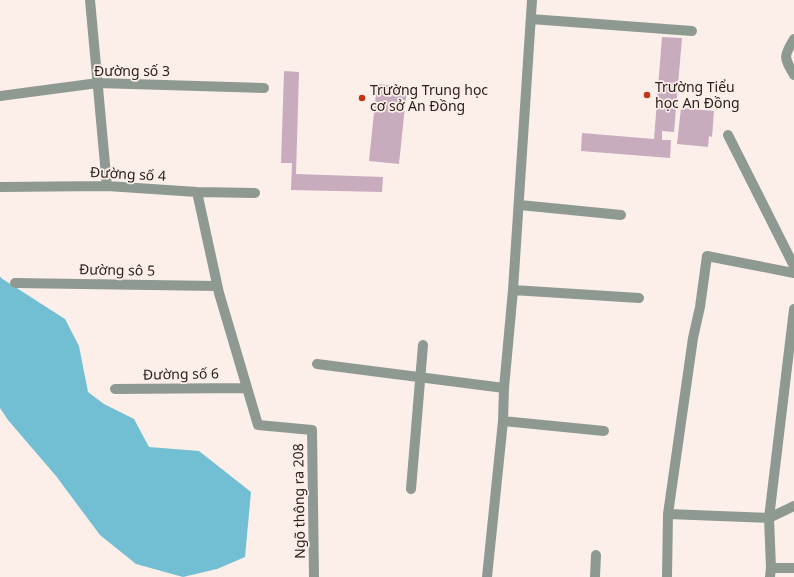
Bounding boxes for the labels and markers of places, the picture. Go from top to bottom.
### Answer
place label: Trường Tiểu học An Đồng [655,77,740,112]
place label: Trường Trung học cơ sở An Đồng [370,80,488,115]
marker: Trường Tiểu học An Đồng [642,90,652,100]
marker: Trường Trung học cơ sở An Đồng [357,93,367,103]

